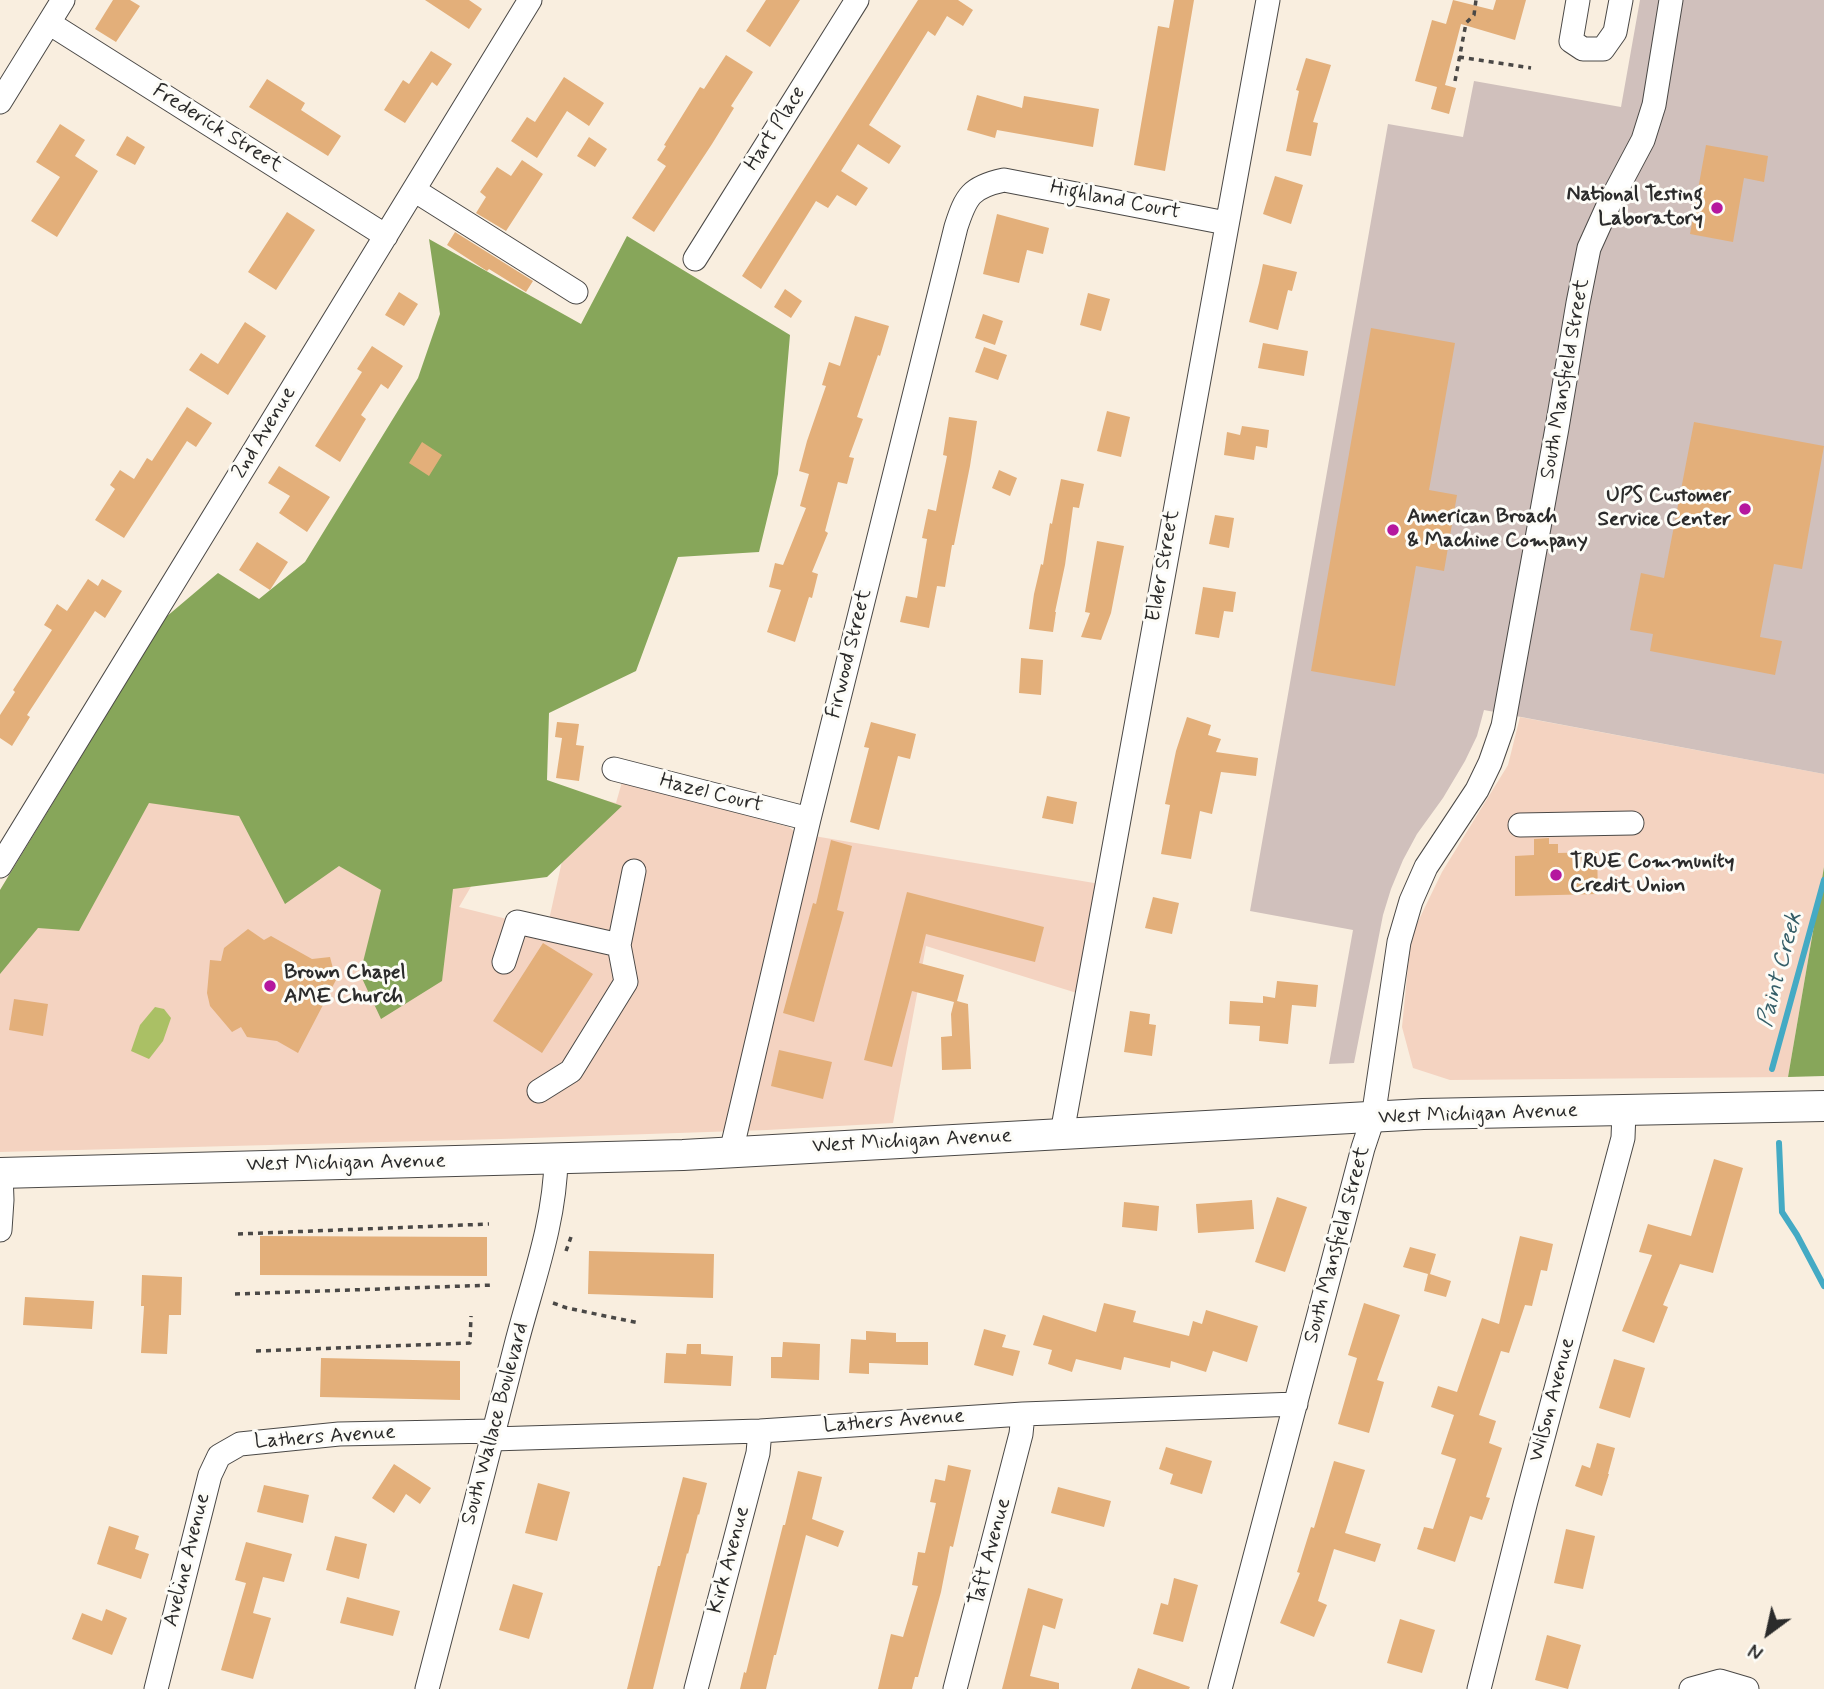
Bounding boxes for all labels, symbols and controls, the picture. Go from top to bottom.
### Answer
street label: Frederick Street [147,79,287,179]
street label: Hart Place [740,82,812,176]
street label: Highland Court [1048,176,1182,226]
place label: National Testing Laboratory [1567,183,1703,233]
marker: National Testing Laboratory [1709,200,1725,216]
street label: South Mansfield Street [1536,277,1596,481]
street label: 2nd Avenue [228,382,302,484]
place label: UPS Customer Service Center [1597,484,1731,534]
marker: UPS Customer Service Center [1737,501,1753,517]
place label: American Broach & Machine Company [1407,505,1588,555]
street label: Elder Street [1142,508,1186,624]
marker: American Broach & Machine Company [1385,522,1401,538]
street label: Firwood Street [822,587,878,721]
street label: Hazel Court [657,769,765,819]
place label: TRUE Community Credit Union [1570,850,1734,900]
marker: TRUE Community Credit Union [1548,867,1564,883]
water label: Paint Creek [1752,910,1810,1030]
place label: Brown Chapel AME Church [284,961,406,1011]
marker: Brown Chapel AME Church [262,978,278,994]
street label: West Michigan Avenue [1378,1099,1578,1131]
street label: West Michigan Avenue [812,1124,1012,1160]
street label: South Mansfield Street [1300,1144,1376,1346]
street label: West Michigan Avenue [246,1150,446,1178]
street label: South Wallace Boulevard [457,1320,535,1528]
street label: Wilson Avenue [1524,1335,1582,1465]
street label: Lathers Avenue [823,1404,965,1440]
street label: Lathers Avenue [254,1420,396,1456]
street label: Aveline Avenue [159,1491,217,1629]
street label: Taft Avenue [965,1495,1017,1609]
street label: Kirk Avenue [704,1504,756,1616]
north arrow [1733,1598,1803,1668]
text: N [1744,1637,1768,1665]

